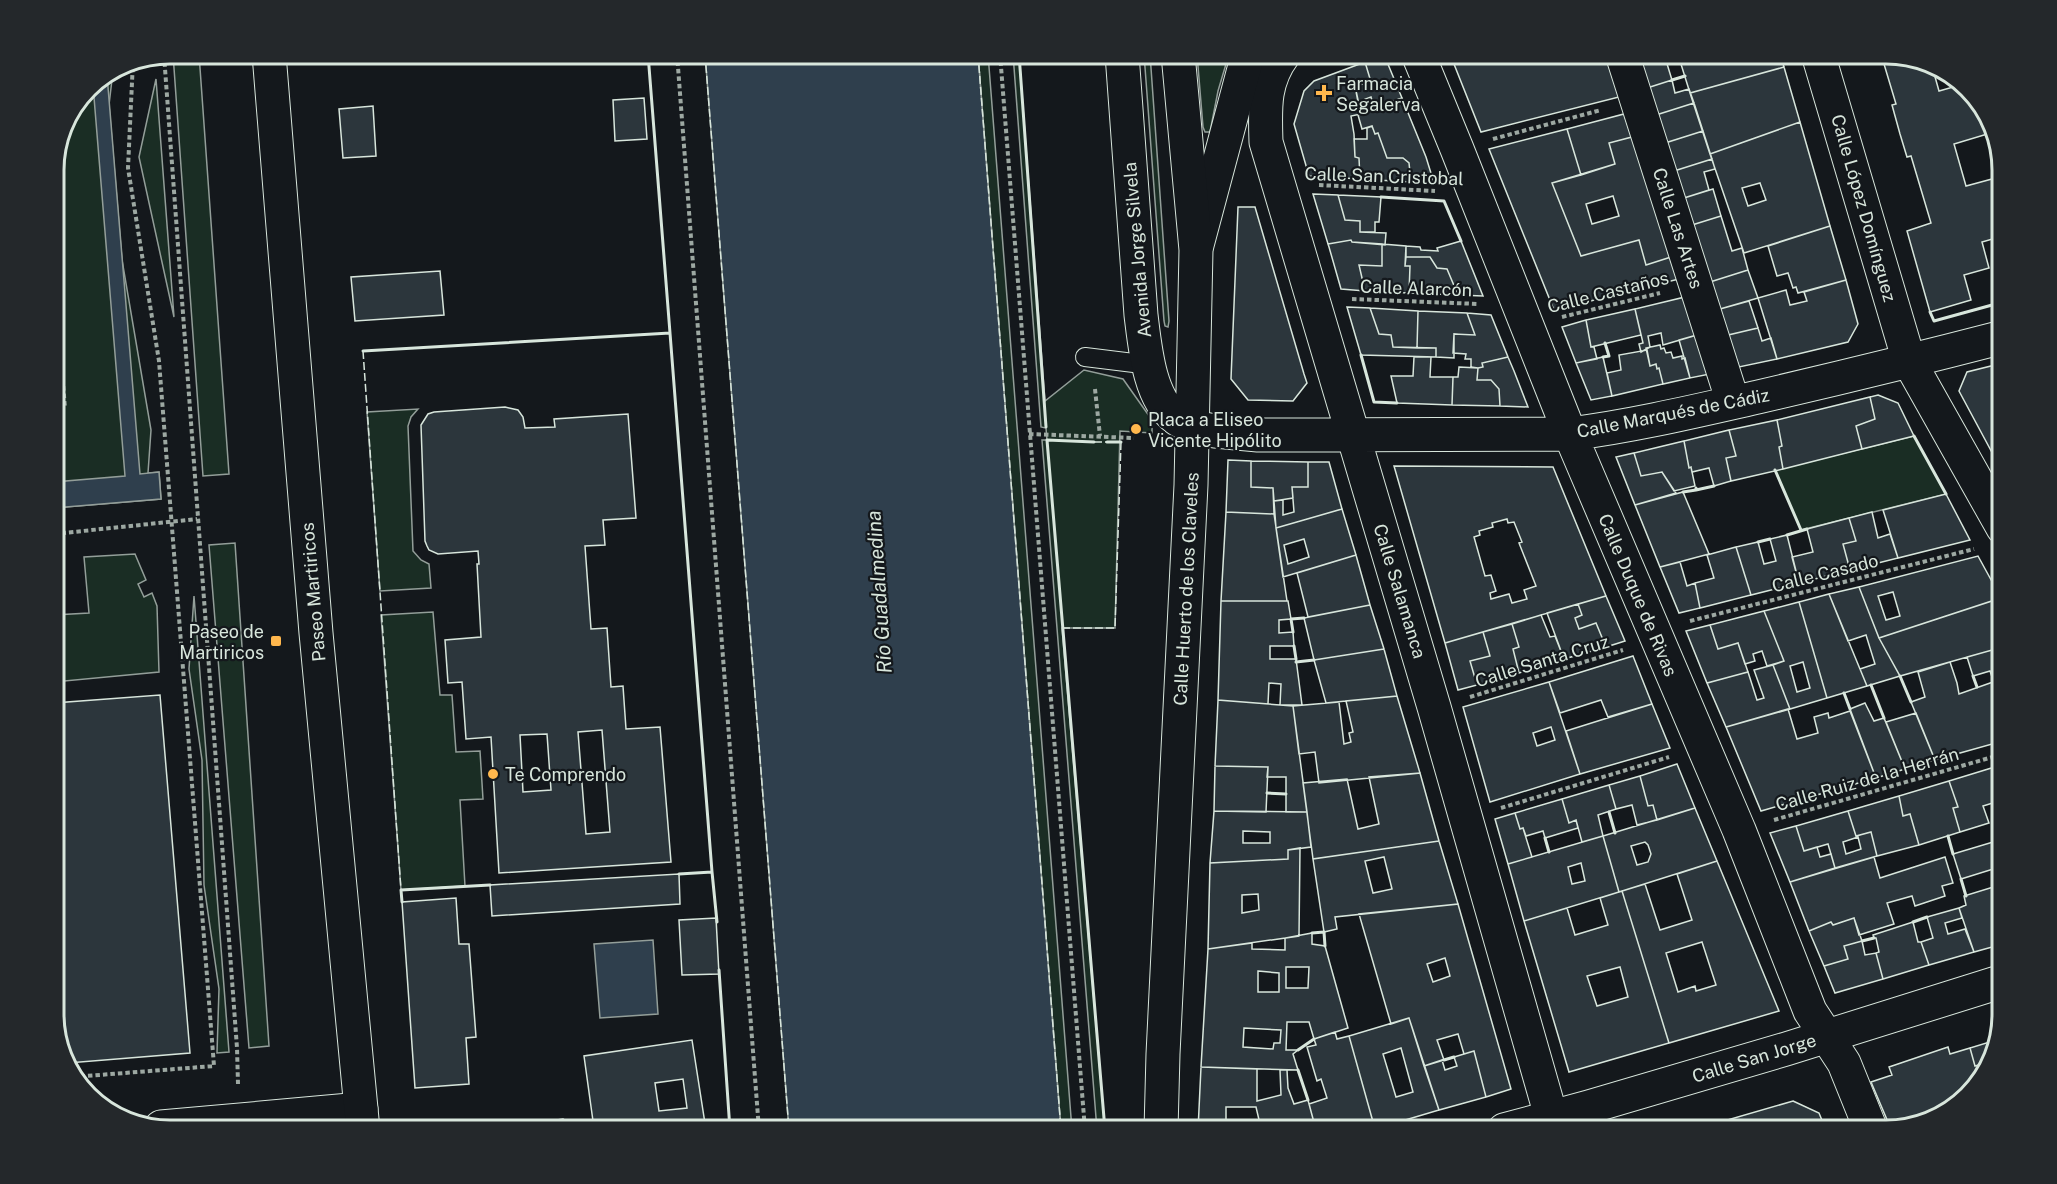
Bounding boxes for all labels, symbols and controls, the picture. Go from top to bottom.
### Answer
place label: Farmacia Segalerva [1336,73,1420,115]
marker: Farmacia Segalerva [1317,86,1331,100]
street label: Calle López Domínguez [1827,112,1901,304]
street label: Avenida Jorge Silvela [1119,161,1155,339]
street label: Calle San Cristobal [1304,163,1464,189]
street label: Calle Las Artes [1649,165,1707,291]
street label: Calle Castaños [1545,267,1671,317]
street label: Calle Alarcón [1360,276,1472,300]
street label: Calle Marqués de Cádiz [1575,384,1771,442]
place label: Placa a Eliseo Vicente Hipólito [1148,409,1282,451]
marker: Placa a Eliseo Vicente Hipólito [1129,422,1143,436]
street label: Calle Huerto de los Claveles [1169,472,1203,706]
water label: Río Guadalmedina [861,510,897,674]
street label: Calle Duque de Rivas [1594,510,1682,680]
street label: Calle Salamanca [1370,521,1430,661]
street label: Paseo Martiricos [296,522,330,662]
street label: Calle Casado [1770,550,1880,596]
place label: Paseo de Martiricos [179,621,264,663]
street label: Calle Santa Cruz [1473,631,1611,691]
marker: Paseo de Martiricos [269,634,283,648]
street label: Calle Ruiz de la Herrán [1773,743,1961,815]
place label: Te Comprendo [505,764,626,785]
marker: Te Comprendo [486,767,500,781]
street label: Calle San Jorge [1689,1029,1819,1087]

